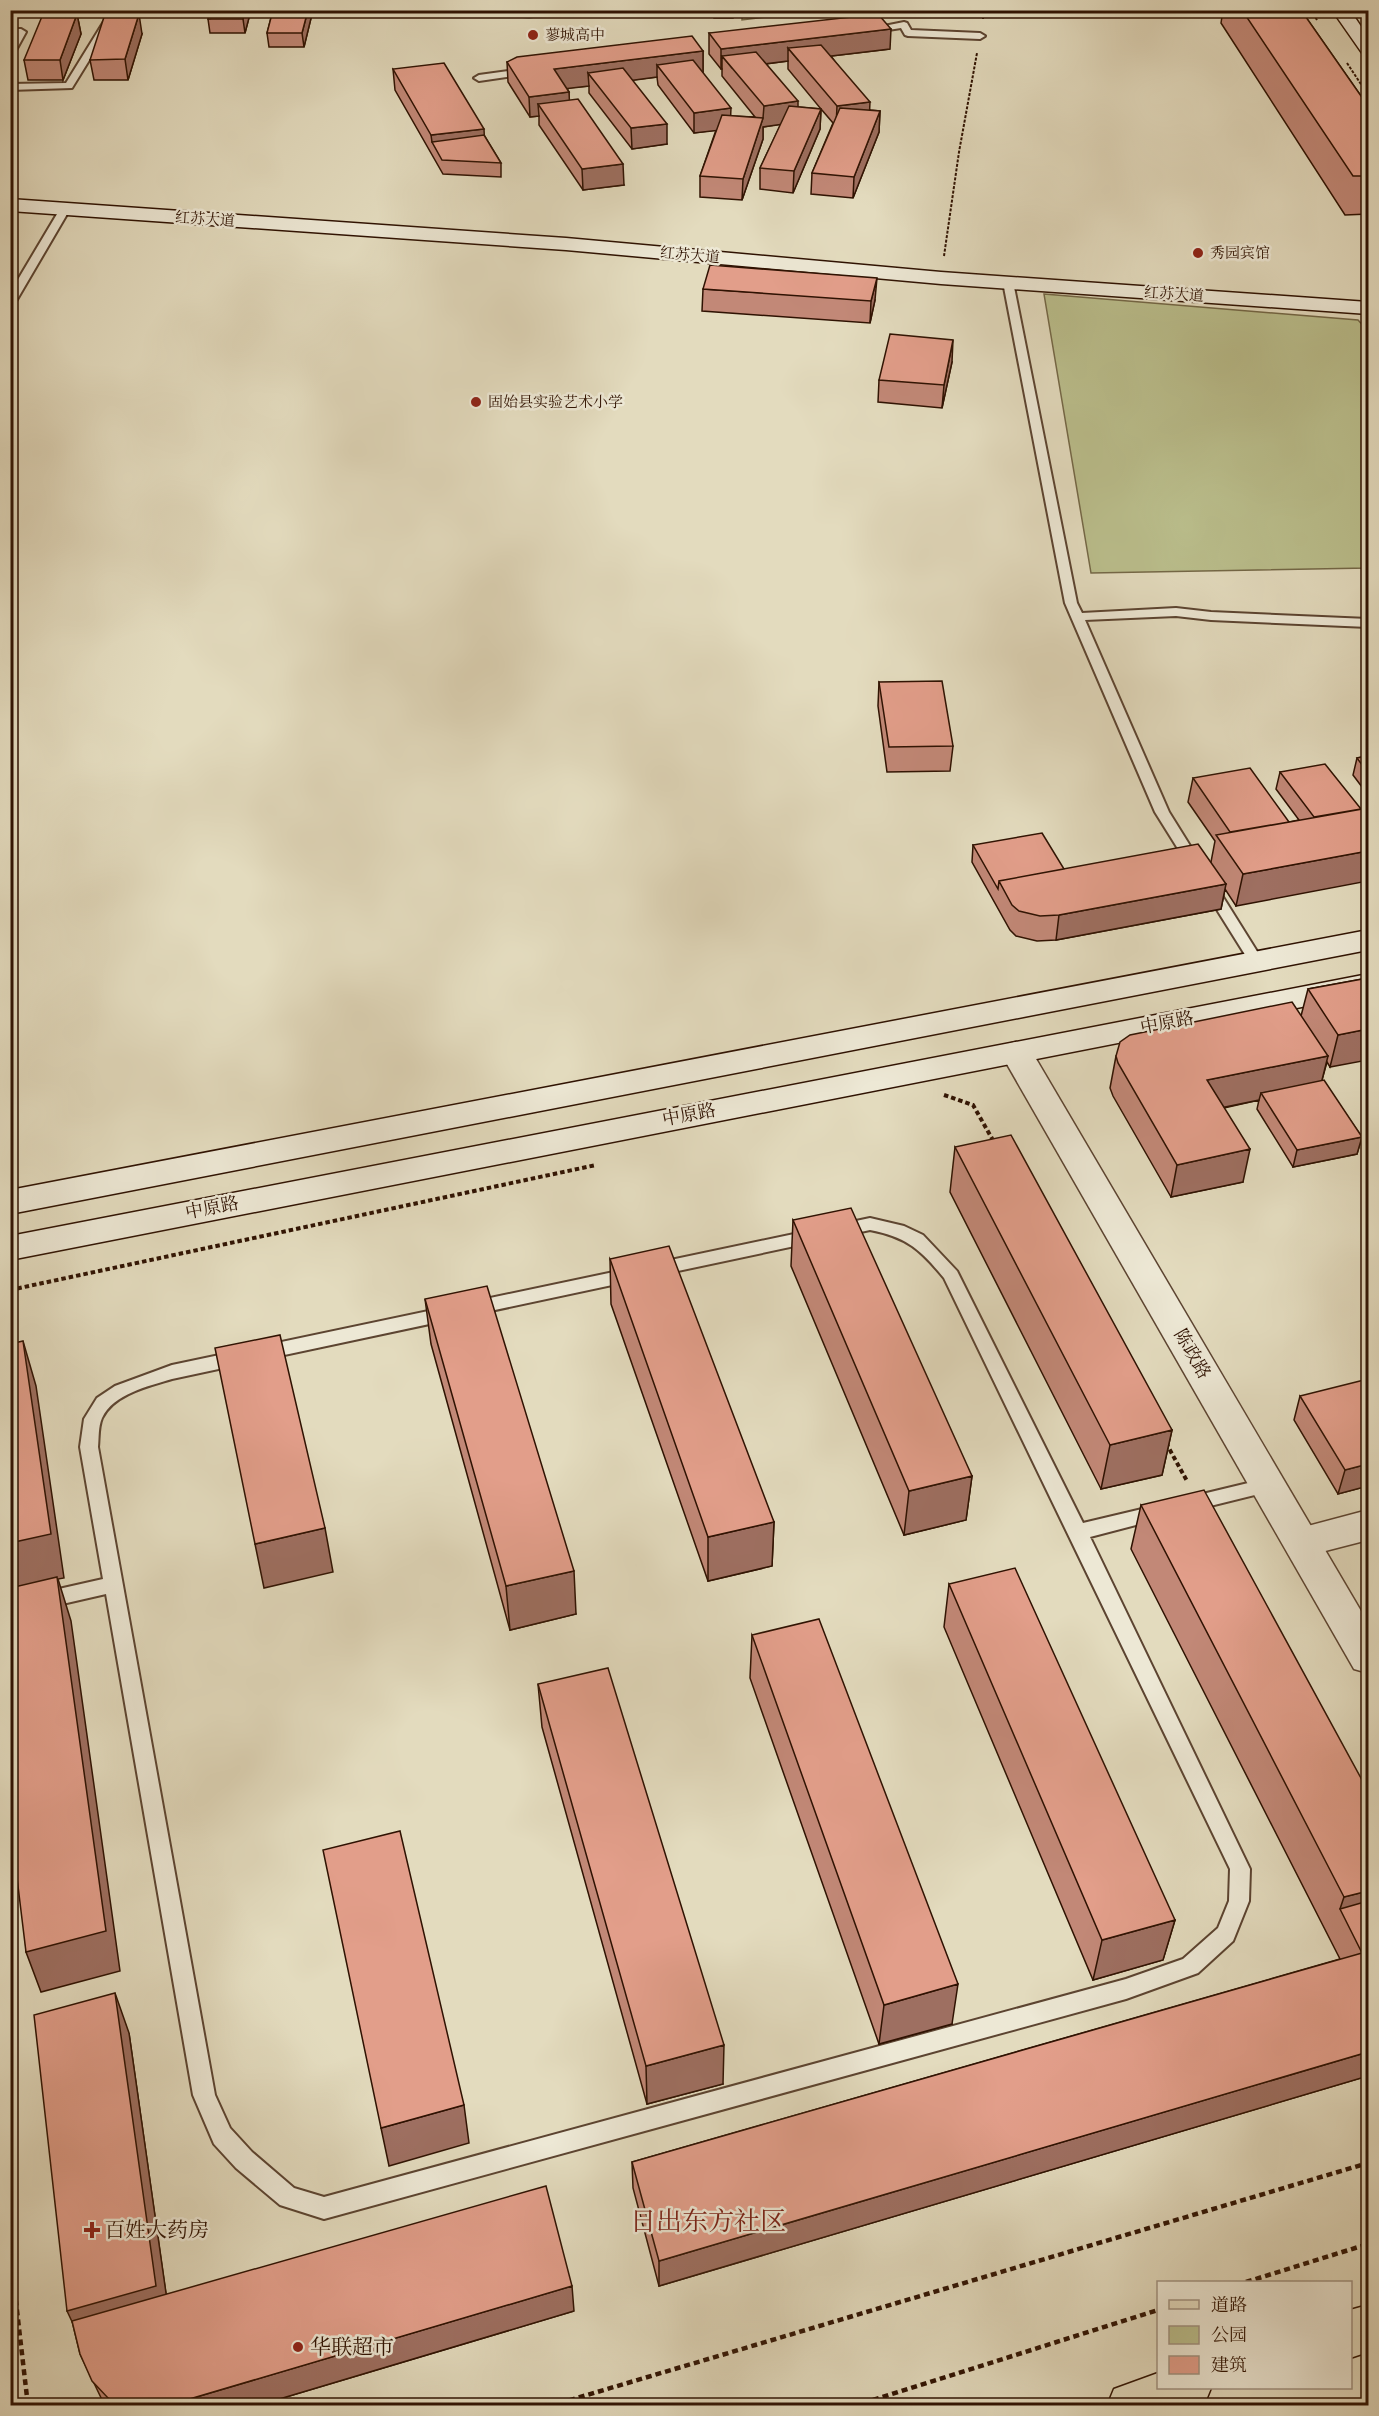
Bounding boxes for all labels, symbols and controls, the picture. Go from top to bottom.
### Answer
place label: 蓼城高中 [545,26,605,44]
marker: 蓼城高中 [526,28,540,42]
street label: 红苏大道 [174,208,236,230]
street label: 红苏大道 [659,243,721,267]
place label: 秀园宾馆 [1210,244,1270,262]
marker: 秀园宾馆 [1191,246,1205,260]
street label: 红苏大道 [1143,283,1205,305]
place label: 固始县实验艺术小学 [488,393,623,411]
marker: 固始县实验艺术小学 [469,395,483,409]
street label: 中原路 [1138,1008,1196,1038]
street label: 中原路 [660,1100,718,1130]
street label: 中原路 [183,1193,241,1223]
street label: 陈政路 [1169,1325,1215,1383]
district label: 日出东方社区 [630,2206,786,2237]
place label: 百姓大药房 [104,2218,209,2242]
marker: 百姓大药房 [85,2223,99,2237]
legend [1157,2281,1352,2389]
text: 道路 [1211,2295,1247,2316]
text: 公园 [1211,2325,1247,2346]
place label: 华联超市 [310,2335,394,2359]
marker: 华联超市 [291,2340,305,2354]
text: 建筑 [1211,2355,1247,2376]

